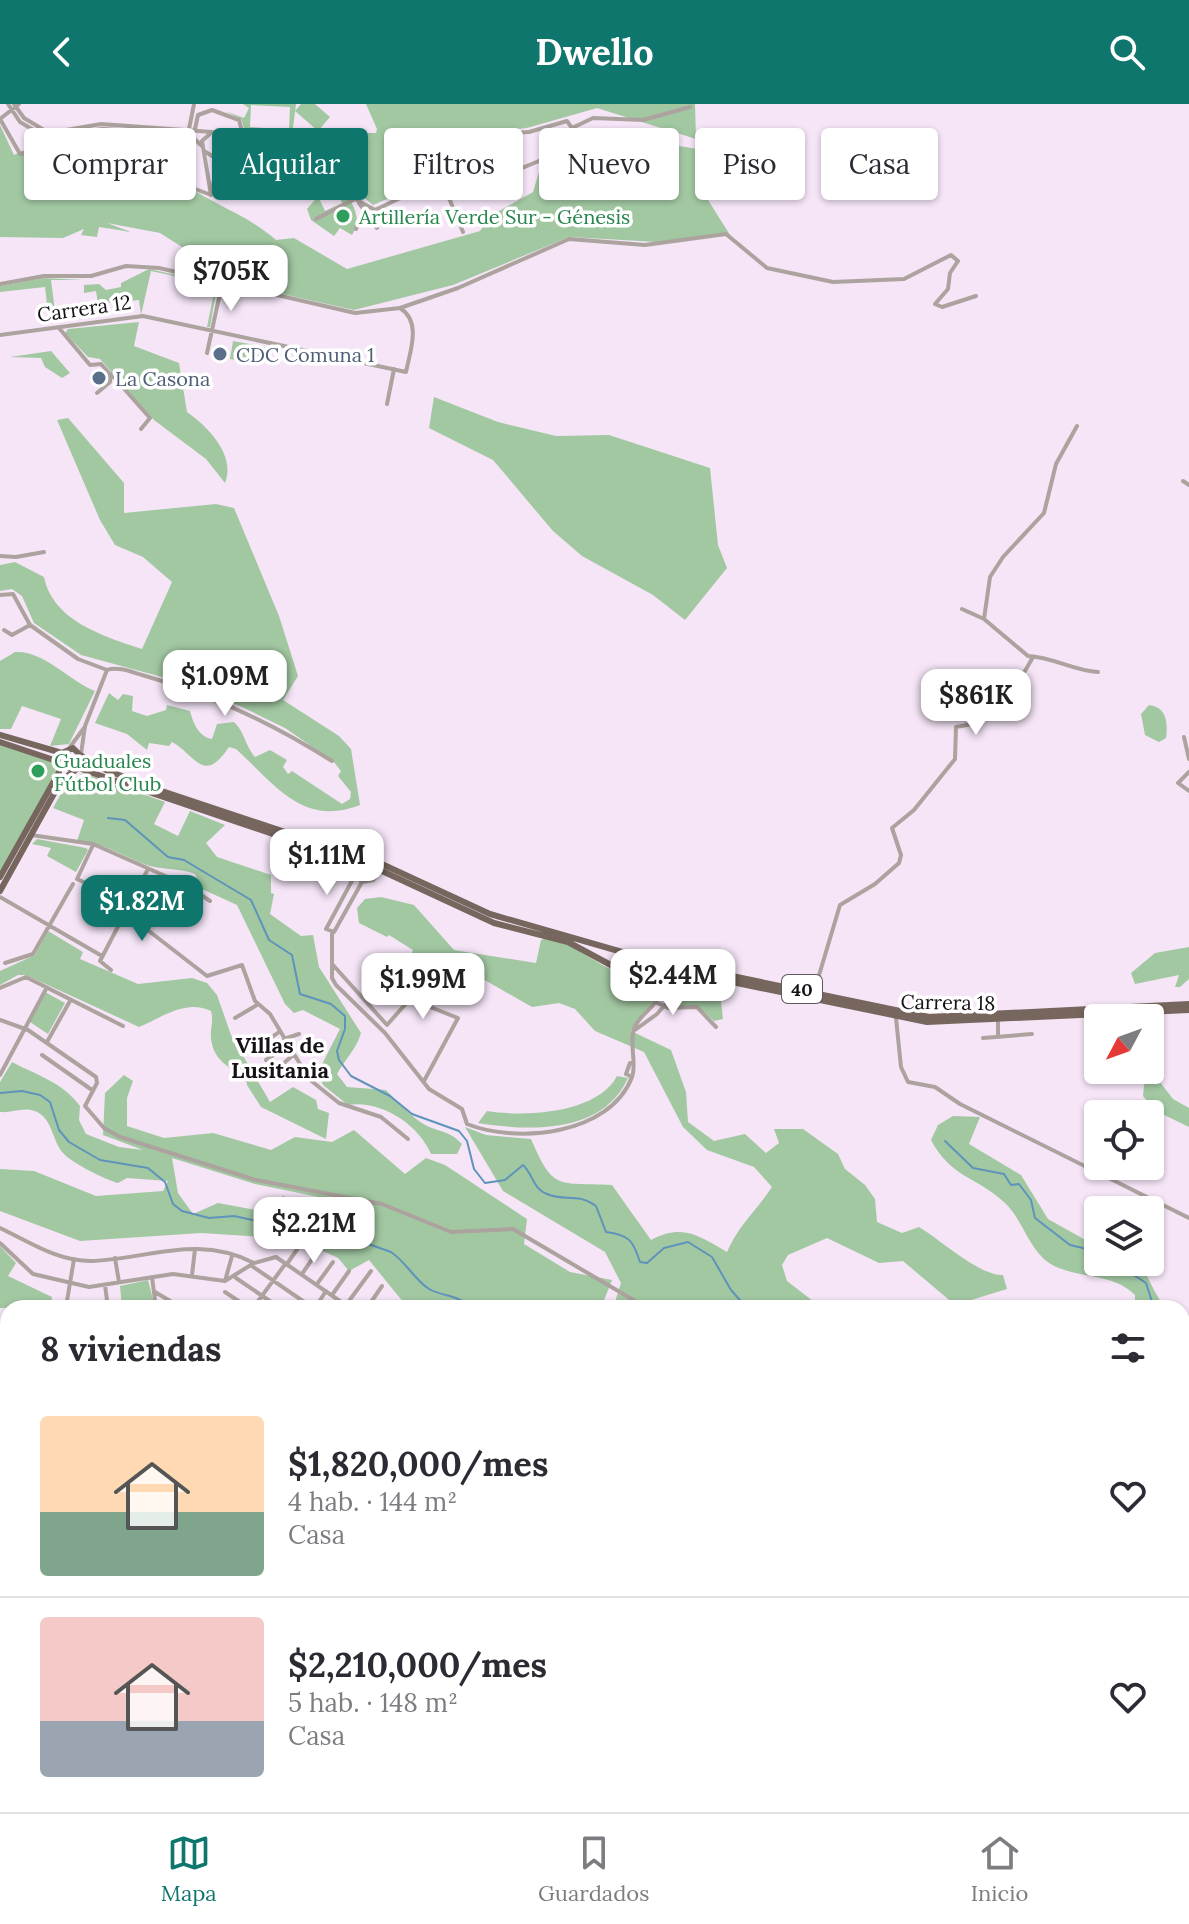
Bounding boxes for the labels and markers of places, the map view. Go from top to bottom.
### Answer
place label: Artillería Verde Sur - Génesis [358,204,630,229]
marker: Artillería Verde Sur - Génesis [334,207,352,225]
pin: $705K [175,245,287,313]
place label: CDC Comuna 1 [236,342,375,367]
marker: CDC Comuna 1 [211,345,229,363]
place label: La Casona [115,366,210,391]
marker: La Casona [90,369,108,387]
pin: $1.09M [160,650,290,718]
pin: $861K [920,669,1032,737]
place label: Guaduales Fútbol Club [54,748,161,796]
marker: Guaduales Fútbol Club [29,762,47,780]
pin: $1.11M [262,829,392,897]
pin: $1.82M [77,875,207,943]
pin: $2.44M [608,949,738,1017]
pin: $1.99M [358,953,488,1021]
pin: $2.21M [249,1197,379,1265]

